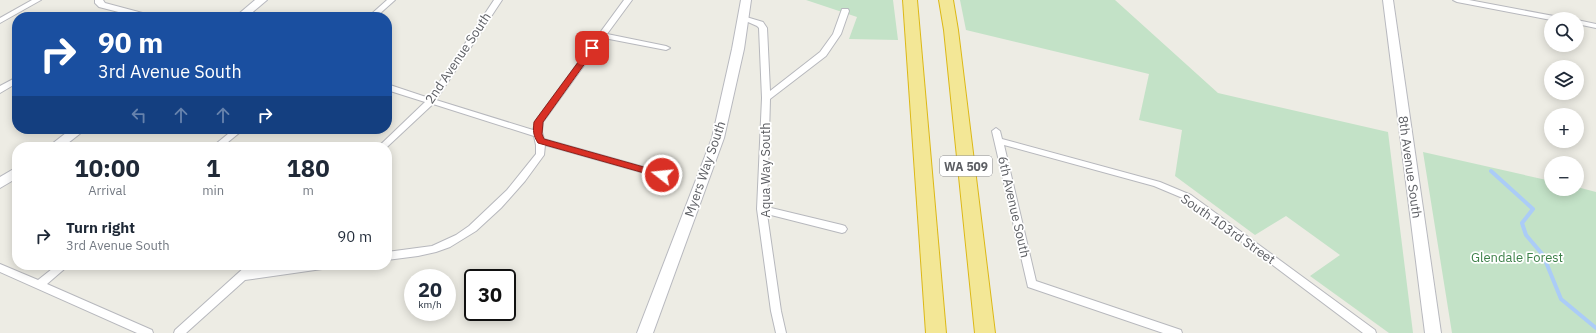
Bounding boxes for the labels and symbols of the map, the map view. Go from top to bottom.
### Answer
street label: 2nd Avenue South [421,9,495,107]
pin [575,31,609,65]
street label: 8th Avenue South [1394,115,1426,219]
street label: Myers Way South [681,119,729,219]
street label: Aqua Way South [757,122,774,218]
position arrow [641,154,683,196]
street label: 6th Avenue South [994,155,1034,259]
road number: WA 509 [940,156,992,176]
street label: South 103rd Street [1177,190,1279,268]
park label: Glendale Forest [1471,249,1563,266]
speed limit sign: 30 [464,269,516,321]

